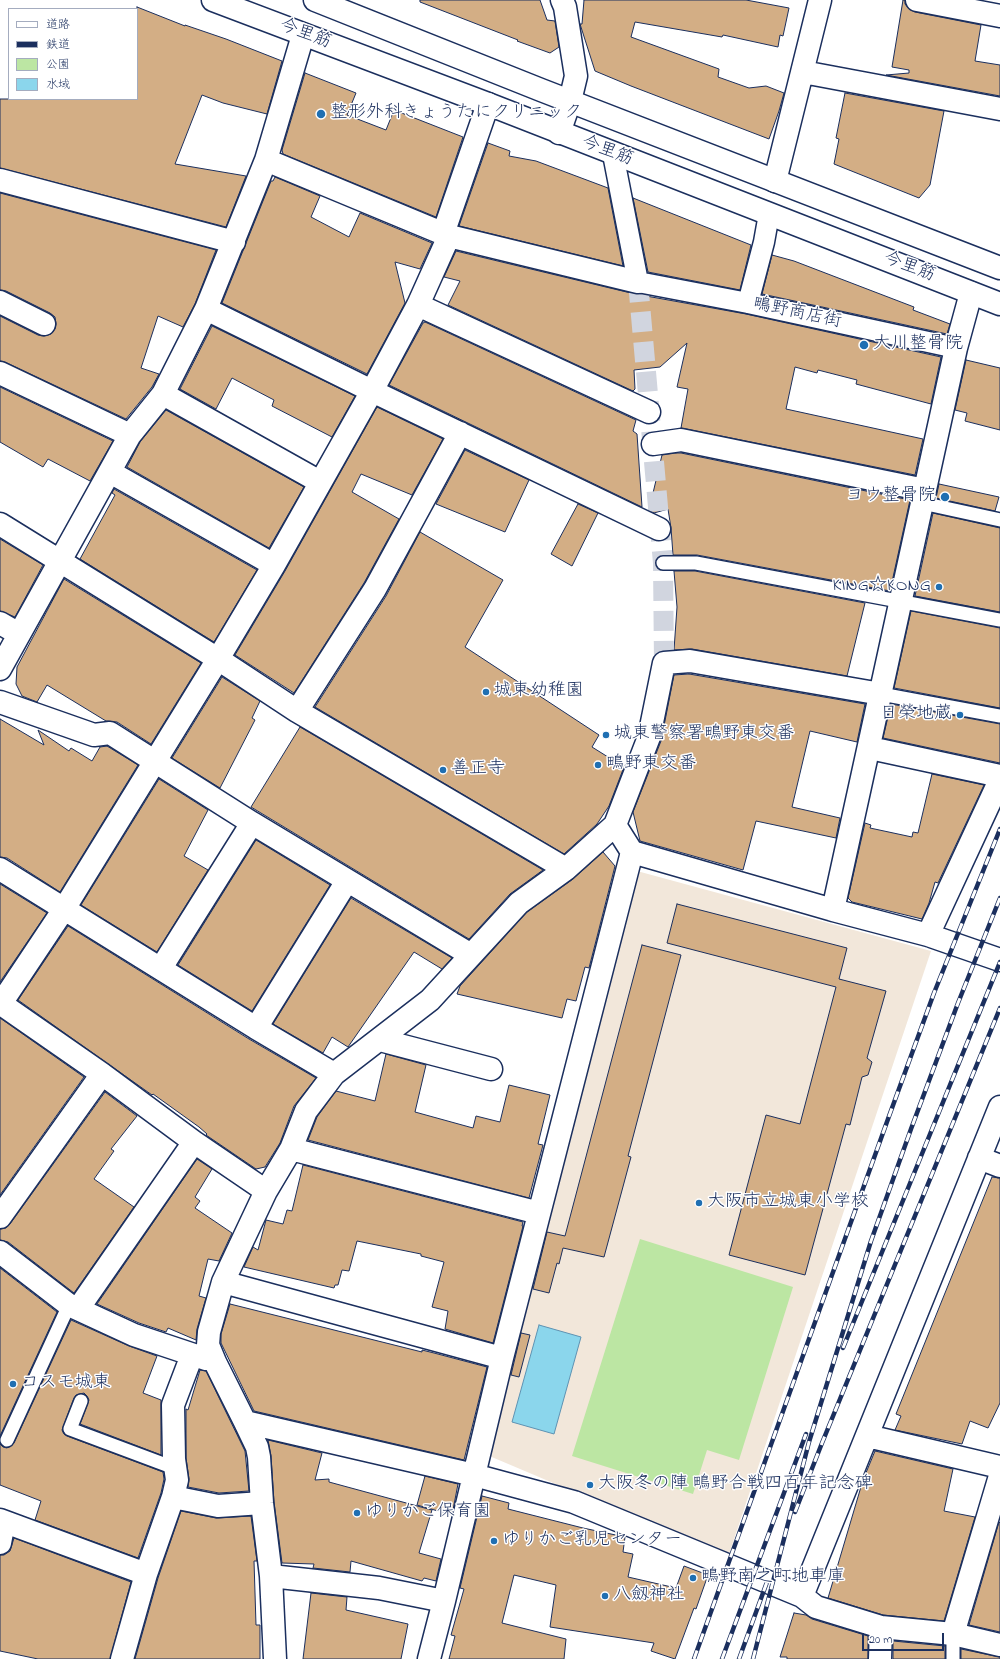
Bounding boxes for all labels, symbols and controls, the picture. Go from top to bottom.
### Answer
legend [8,8,138,100]
street label: 今里筋 [276,15,334,55]
text: 道路 [46,16,70,34]
text: 鉄道 [46,36,70,54]
text: 公園 [46,56,70,74]
text: 水域 [46,76,70,94]
place label: 整形外科きょうたにクリニック [330,103,582,125]
marker: 整形外科きょうたにクリニック [315,108,327,120]
street label: 今里筋 [578,132,636,172]
street label: 今里筋 [880,248,938,288]
street label: 鴫野商店街 [751,294,843,334]
place label: 大川整骨院 [873,334,963,356]
marker: 大川整骨院 [858,339,870,351]
place label: ヨウ整骨院 [846,486,936,508]
marker: ヨウ整骨院 [939,491,951,503]
place label: KING☆KONG [833,576,931,598]
marker: KING☆KONG [934,582,944,592]
place label: 城東幼稚園 [494,681,584,703]
marker: 城東幼稚園 [481,687,491,697]
place label: 日榮地蔵 [880,704,952,726]
marker: 日榮地蔵 [955,710,965,720]
place label: 城東警察署鴫野東交番 [614,724,794,746]
marker: 城東警察署鴫野東交番 [601,730,611,740]
place label: 鴫野東交番 [606,754,696,776]
place label: 善正寺 [451,759,505,781]
marker: 鴫野東交番 [593,760,603,770]
marker: 善正寺 [438,765,448,775]
place label: 大阪市立城東小学校 [707,1192,869,1214]
marker: 大阪市立城東小学校 [694,1198,704,1208]
place label: コスモ城東 [21,1373,111,1395]
marker: コスモ城東 [8,1379,18,1389]
place label: 大阪冬の陣 鴫野合戦四百年記念碑 [598,1474,872,1496]
marker: 大阪冬の陣 鴫野合戦四百年記念碑 [585,1480,595,1490]
place label: ゆりかご保育園 [365,1502,491,1524]
marker: ゆりかご保育園 [352,1508,362,1518]
place label: ゆりかご乳児センター [502,1530,682,1552]
marker: ゆりかご乳児センター [489,1536,499,1546]
place label: 鴫野南之町地車庫 [701,1567,845,1589]
marker: 鴫野南之町地車庫 [688,1573,698,1583]
place label: 八劔神社 [613,1585,685,1607]
marker: 八劔神社 [600,1591,610,1601]
scale bar [864,1625,946,1651]
text: 20 m [869,1631,892,1649]

